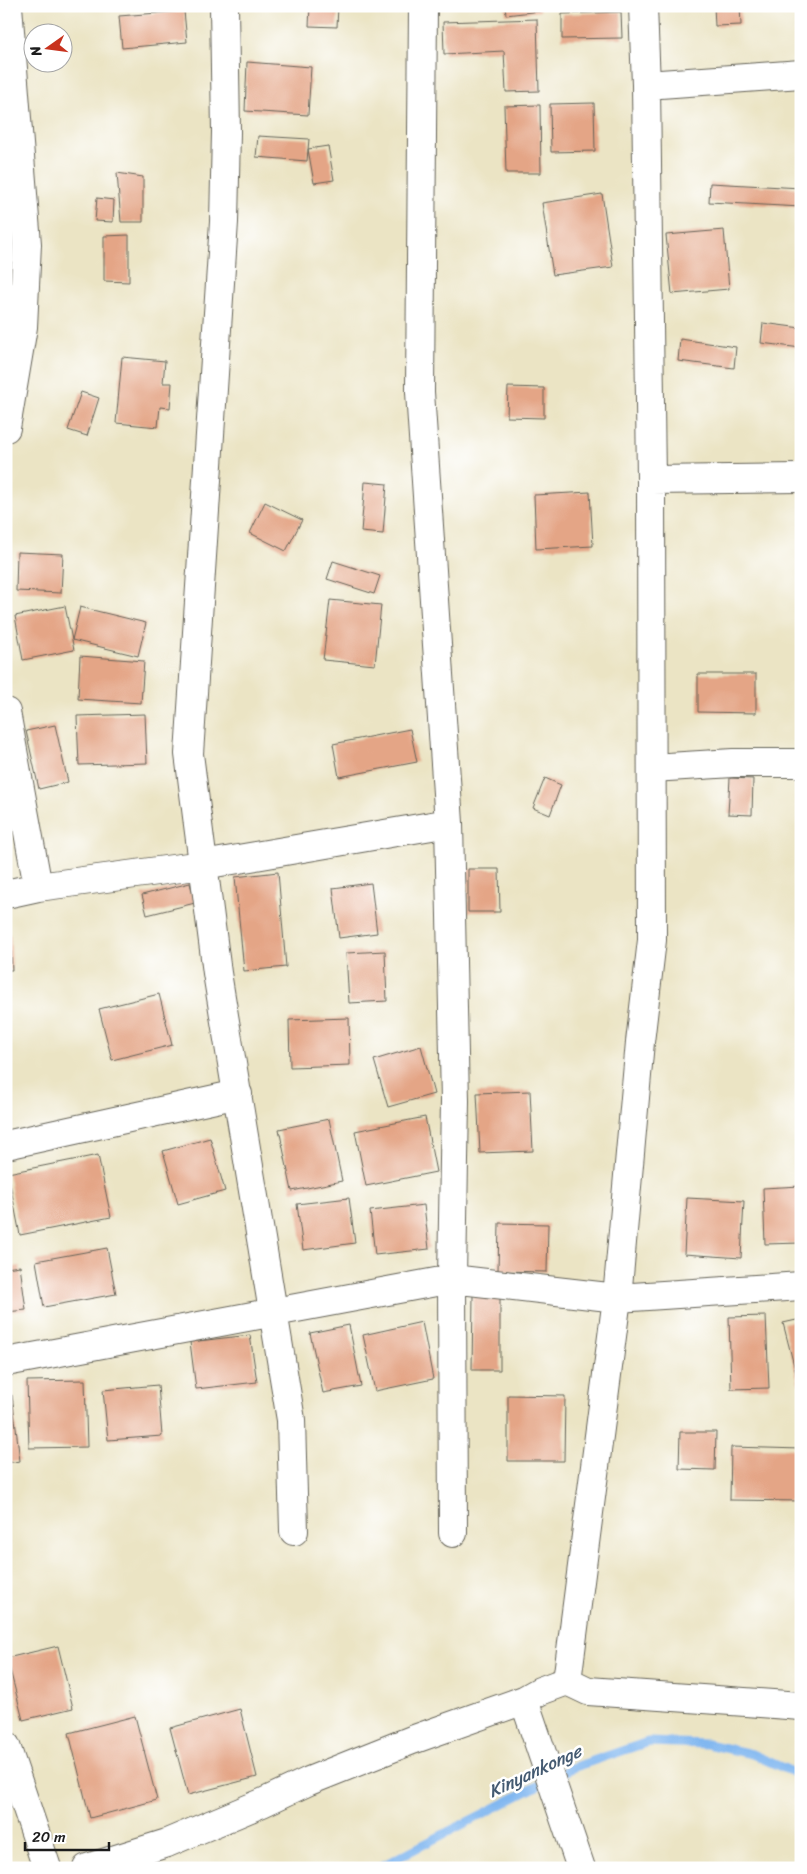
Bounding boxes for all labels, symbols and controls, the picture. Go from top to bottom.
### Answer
north arrow [22,22,72,72]
text: N [22,43,49,60]
water label: Kinyankonge [483,1735,589,1807]
scale bar [25,1819,109,1851]
text: 20 m [32,1824,66,1850]

